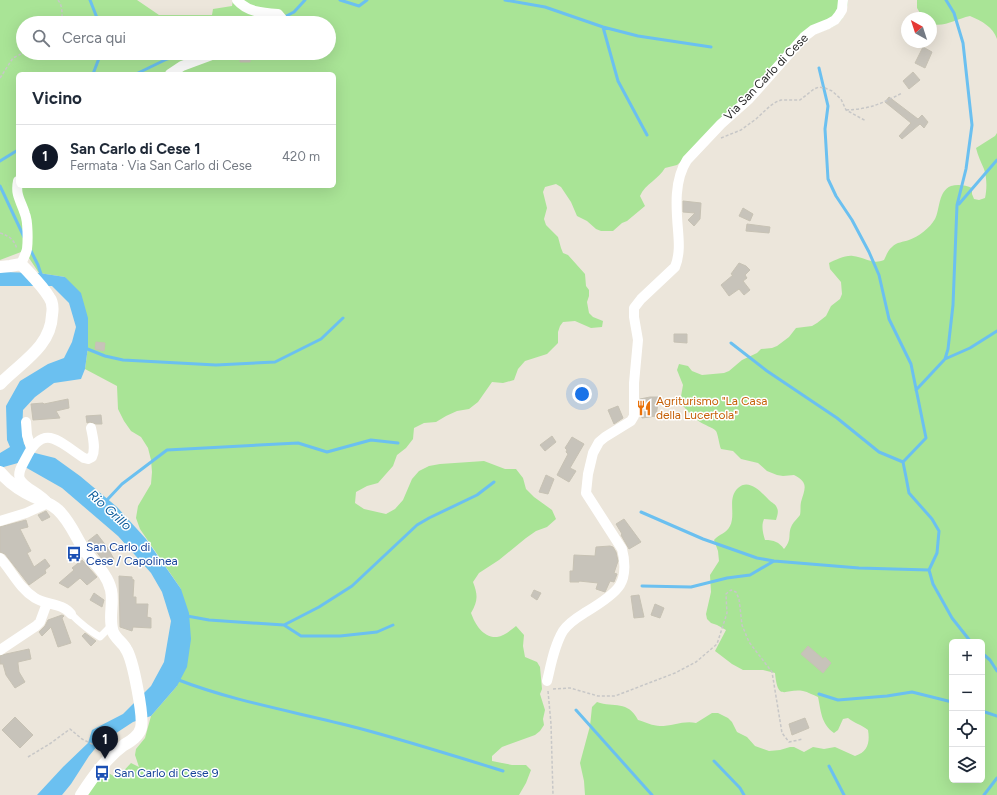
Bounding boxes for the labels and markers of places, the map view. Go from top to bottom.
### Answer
place label: Agriturismo "La Casa della Lucertola" [656,394,767,422]
restaurant icon: Agriturismo "La Casa della Lucertola" [635,399,653,417]
place label: San Carlo di Cese / Capolinea [86,540,178,568]
bus stop icon: San Carlo di Cese / Capolinea [65,545,83,563]
pin: 1 [92,726,118,759]
bus stop icon: San Carlo di Cese 9 [93,764,111,782]
place label: San Carlo di Cese 9 [114,766,219,780]

